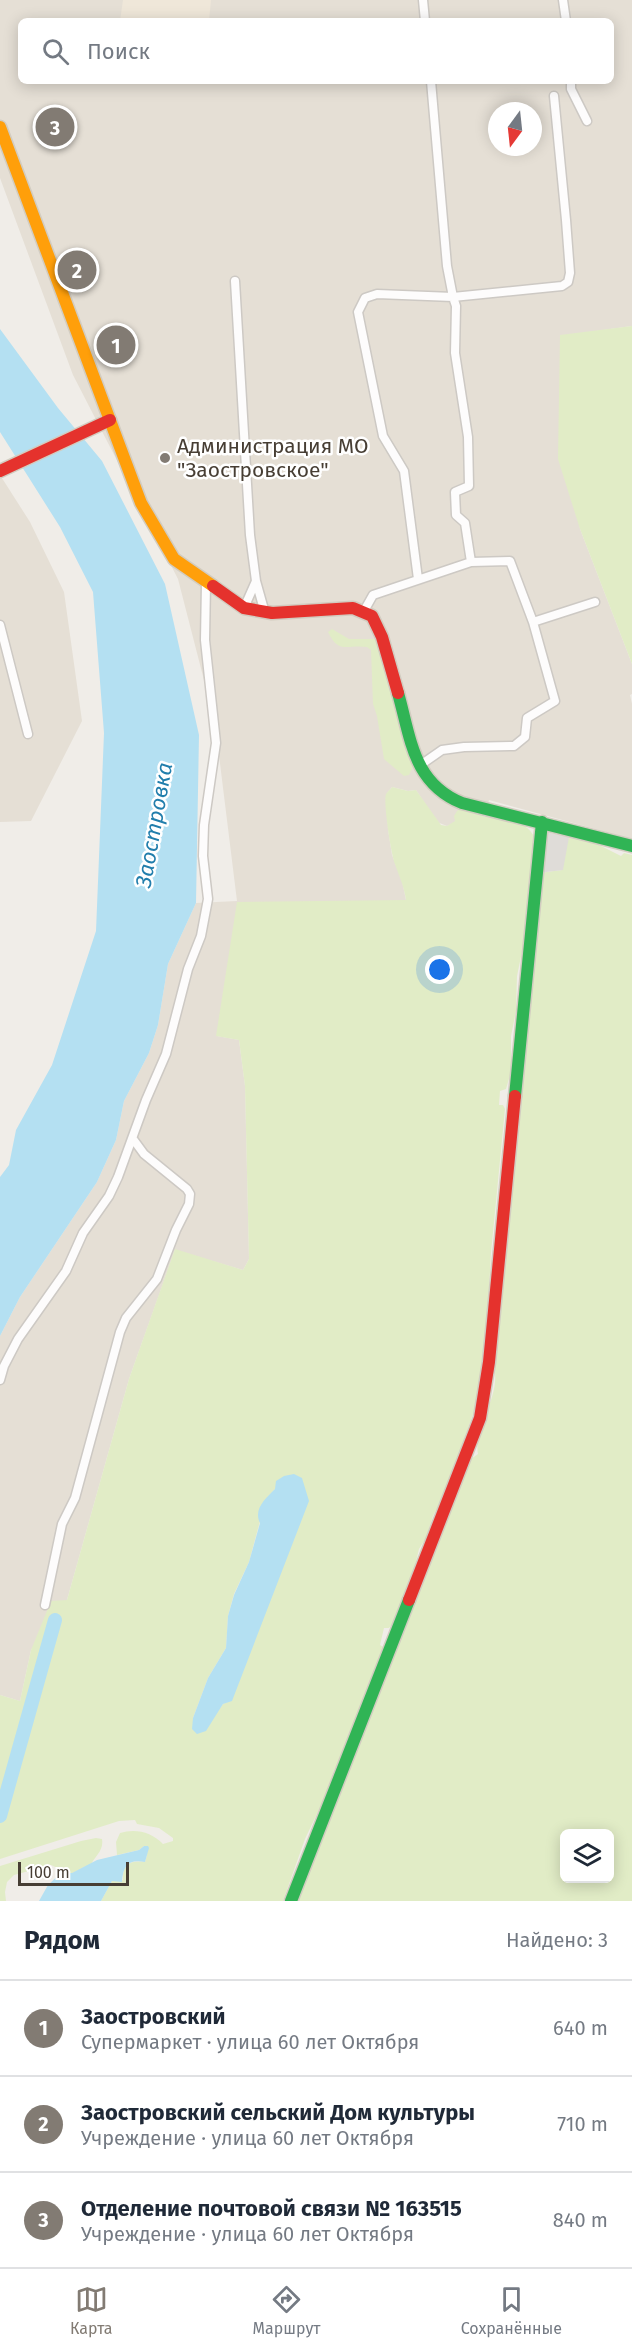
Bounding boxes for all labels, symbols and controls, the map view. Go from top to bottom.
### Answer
search box [18,18,614,84]
icon: search [39,35,72,68]
text: Поиск [87,38,150,65]
north arrow [488,102,542,156]
pin: 3 [36,104,74,150]
pin: 2 [58,248,97,292]
pin: 1 [96,322,136,368]
place label: Администрация МО "Заостровское" [177,433,368,483]
marker: Администрация МО "Заостровское" [158,451,172,465]
water label: Заостровка [130,760,178,891]
your location [425,955,454,984]
map controls [560,1829,614,1883]
button: layers [560,1829,614,1883]
scale bar [18,1859,129,1886]
text: 100 m [27,1863,70,1882]
text: Рядом [24,1925,100,1956]
text: Найдено: 3 [506,1928,608,1952]
text: Заостровский [81,2003,225,2030]
text: 1 [39,2016,48,2040]
text: 640 m [553,2016,608,2040]
text: Супермаркет · улица 60 лет Октября [81,2030,419,2054]
text: Заостровский сельский Дом культуры [81,2099,475,2126]
text: 2 [38,2112,49,2136]
text: 710 m [557,2112,608,2136]
text: Учреждение · улица 60 лет Октября [81,2126,414,2150]
text: Отделение почтовой связи № 163515 [81,2195,462,2222]
text: 3 [38,2208,49,2232]
text: 840 m [553,2208,608,2232]
text: Учреждение · улица 60 лет Октября [81,2222,414,2246]
tab: Карта [70,2283,112,2338]
tab: Маршрут [253,2283,321,2338]
tab: Сохранённые [461,2283,562,2338]

